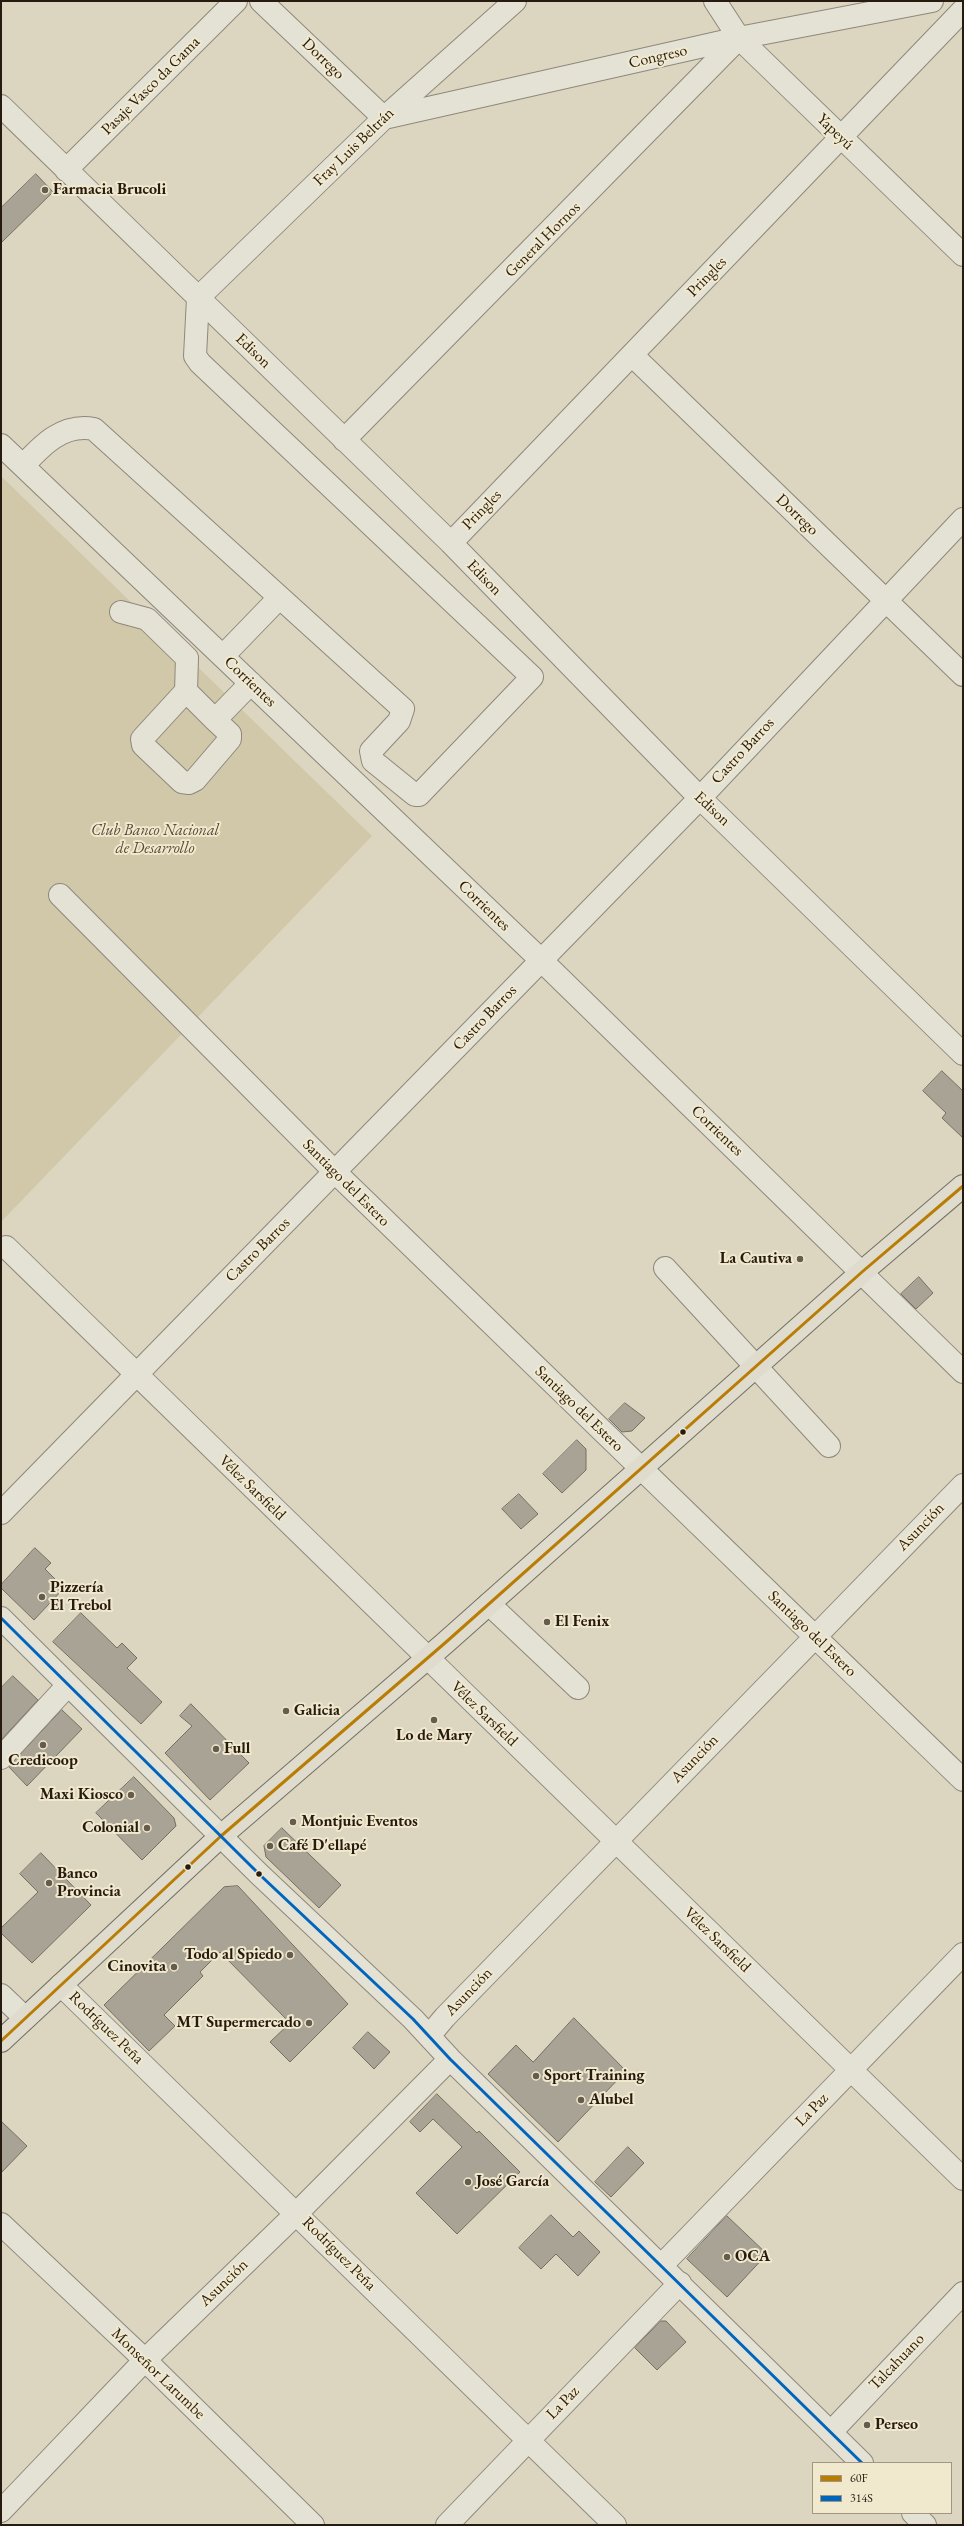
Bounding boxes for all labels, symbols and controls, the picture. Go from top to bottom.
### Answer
street label: Pasaje Vasco da Gama [98,33,204,139]
street label: Dorrego [298,34,348,84]
street label: Congreso [627,41,689,73]
street label: Fray Luis Beltrán [310,104,398,190]
street label: Yapeyú [813,110,857,154]
place label: Farmacia Brucoli [53,180,166,200]
marker: Farmacia Brucoli [40,185,50,195]
street label: General Hornos [501,198,585,282]
street label: Pringles [683,253,731,301]
street label: Edison [231,329,275,373]
street label: Pringles [458,486,506,534]
street label: Dorrego [772,490,822,540]
street label: Edison [462,556,506,600]
street label: Corrientes [220,653,280,711]
street label: Castro Barros [707,714,779,788]
street label: Edison [690,788,734,830]
park label: Club Banco Nacional de Desarrollo [91,821,219,859]
street label: Corrientes [454,877,514,935]
street label: Castro Barros [449,981,521,1055]
street label: Corrientes [687,1102,747,1160]
street label: Santiago del Estero [298,1135,394,1231]
street label: Castro Barros [222,1214,294,1286]
place label: La Cautiva [720,1249,792,1269]
marker: La Cautiva [795,1254,805,1264]
street label: Santiago del Estero [531,1362,627,1456]
unlabelled marker [678,1427,688,1437]
street label: Vélez Sarsfield [215,1451,289,1525]
street label: Asunción [893,1499,949,1555]
place label: Pizzería El Trebol [50,1578,112,1616]
street label: Santiago del Estero [764,1587,860,1681]
marker: Pizzería El Trebol [37,1592,47,1602]
place label: El Fenix [555,1612,609,1632]
marker: El Fenix [542,1617,552,1627]
street label: Vélez Sarsfield [447,1677,521,1751]
place label: Galicia [294,1701,340,1721]
marker: Galicia [281,1706,291,1716]
marker: Lo de Mary [429,1715,439,1725]
place label: Lo de Mary [396,1726,472,1746]
street label: Asunción [667,1731,723,1787]
place label: Full [224,1739,250,1759]
marker: Credicoop [38,1740,48,1750]
marker: Full [211,1744,221,1754]
place label: Credicoop [8,1751,78,1771]
place label: Maxi Kiosco [40,1785,123,1805]
marker: Maxi Kiosco [126,1790,136,1800]
place label: Montjuic Eventos [301,1812,418,1832]
marker: Montjuic Eventos [288,1817,298,1827]
place label: Colonial [82,1818,139,1838]
marker: Colonial [142,1823,152,1833]
place label: Café D'ellapé [278,1836,366,1856]
marker: Café D'ellapé [265,1841,275,1851]
unlabelled marker [183,1862,193,1872]
place label: Banco Provincia [57,1864,121,1902]
unlabelled marker [254,1869,264,1879]
marker: Banco Provincia [44,1878,54,1888]
street label: Vélez Sarsfield [680,1903,754,1977]
place label: Todo al Spiedo [184,1945,282,1965]
marker: Todo al Spiedo [285,1950,295,1960]
place label: Cinovita [108,1957,166,1977]
marker: Cinovita [169,1962,179,1972]
street label: Asunción [441,1964,497,2020]
street label: Rodríguez Peña [65,1988,147,2068]
place label: MT Supermercado [177,2013,301,2033]
marker: MT Supermercado [304,2018,314,2028]
place label: Sport Training [544,2066,645,2086]
marker: Sport Training [531,2071,541,2081]
street label: La Paz [792,2089,832,2131]
place label: Alubel [589,2090,634,2110]
marker: Alubel [576,2095,586,2105]
place label: José García [476,2172,549,2192]
marker: José García [463,2177,473,2187]
street label: Rodríguez Peña [298,2213,380,2295]
place label: OCA [735,2247,770,2267]
marker: OCA [722,2252,732,2262]
street label: Asunción [196,2255,252,2311]
street label: Monseñor Larumbe [107,2324,209,2424]
street label: Talcahuano [865,2330,929,2394]
street label: La Paz [543,2382,583,2424]
place label: Perseo [875,2415,918,2435]
marker: Perseo [862,2420,872,2430]
legend [812,2462,952,2514]
text: 60F [850,2470,868,2486]
text: 314S [850,2490,873,2506]

